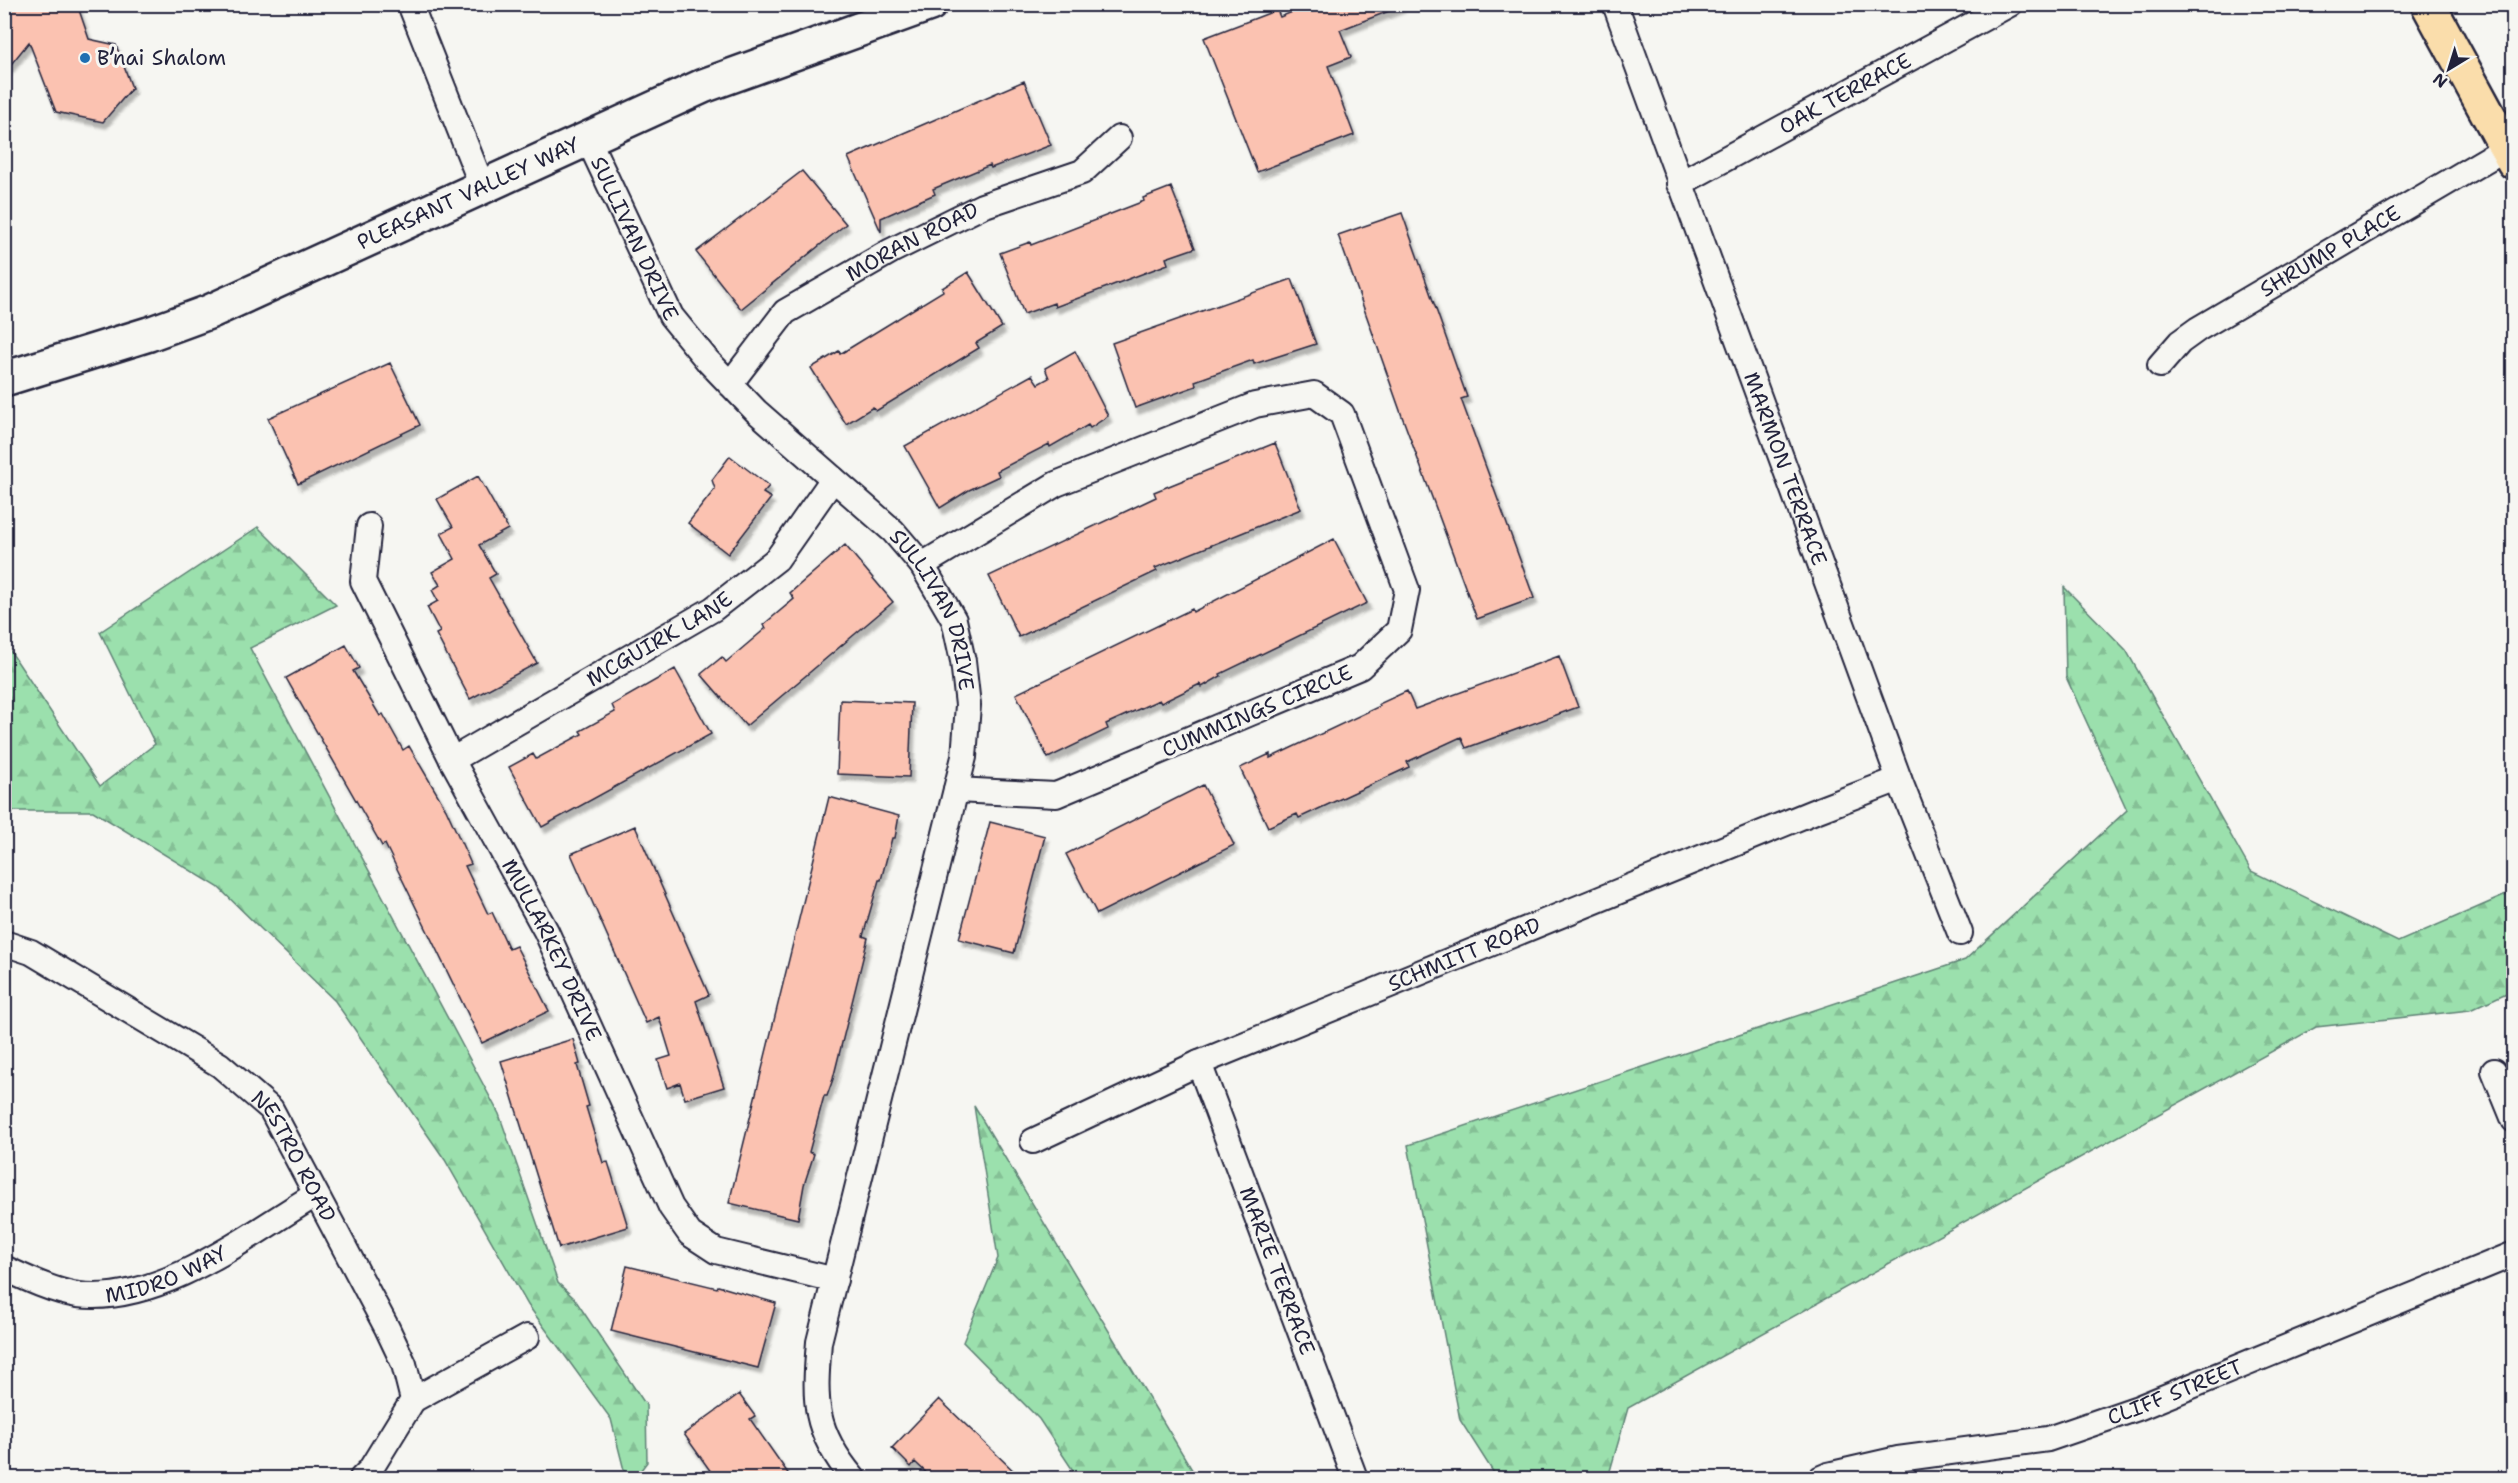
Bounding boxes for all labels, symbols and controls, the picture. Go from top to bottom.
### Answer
north arrow [2419,39,2479,99]
place label: B’nai Shalom [97,44,226,72]
street label: OAK TERRACE [1774,46,1916,141]
marker: B’nai Shalom [78,51,92,65]
text: N [2429,68,2452,93]
street label: PLEASANT VALLEY WAY [353,130,585,256]
street label: SULLIVAN DRIVE [584,152,685,325]
street label: MORAN ROAD [841,196,983,288]
street label: SHRUMP PLACE [2255,199,2406,304]
street label: MARMON TERRACE [1737,368,1834,569]
street label: SULLIVAN DRIVE [883,523,980,692]
street label: MCGUIRK LANE [581,585,738,693]
street label: CUMMINGS CIRCLE [1157,658,1357,764]
street label: MULLARKEY DRIVE [495,854,608,1045]
street label: SCHMITT ROAD [1384,911,1545,998]
street label: NESTRO ROAD [245,1084,342,1227]
street label: MARIE TERRACE [1233,1183,1321,1359]
street label: MIDRO WAY [104,1239,232,1310]
street label: CLIFF STREET [2104,1353,2247,1432]

